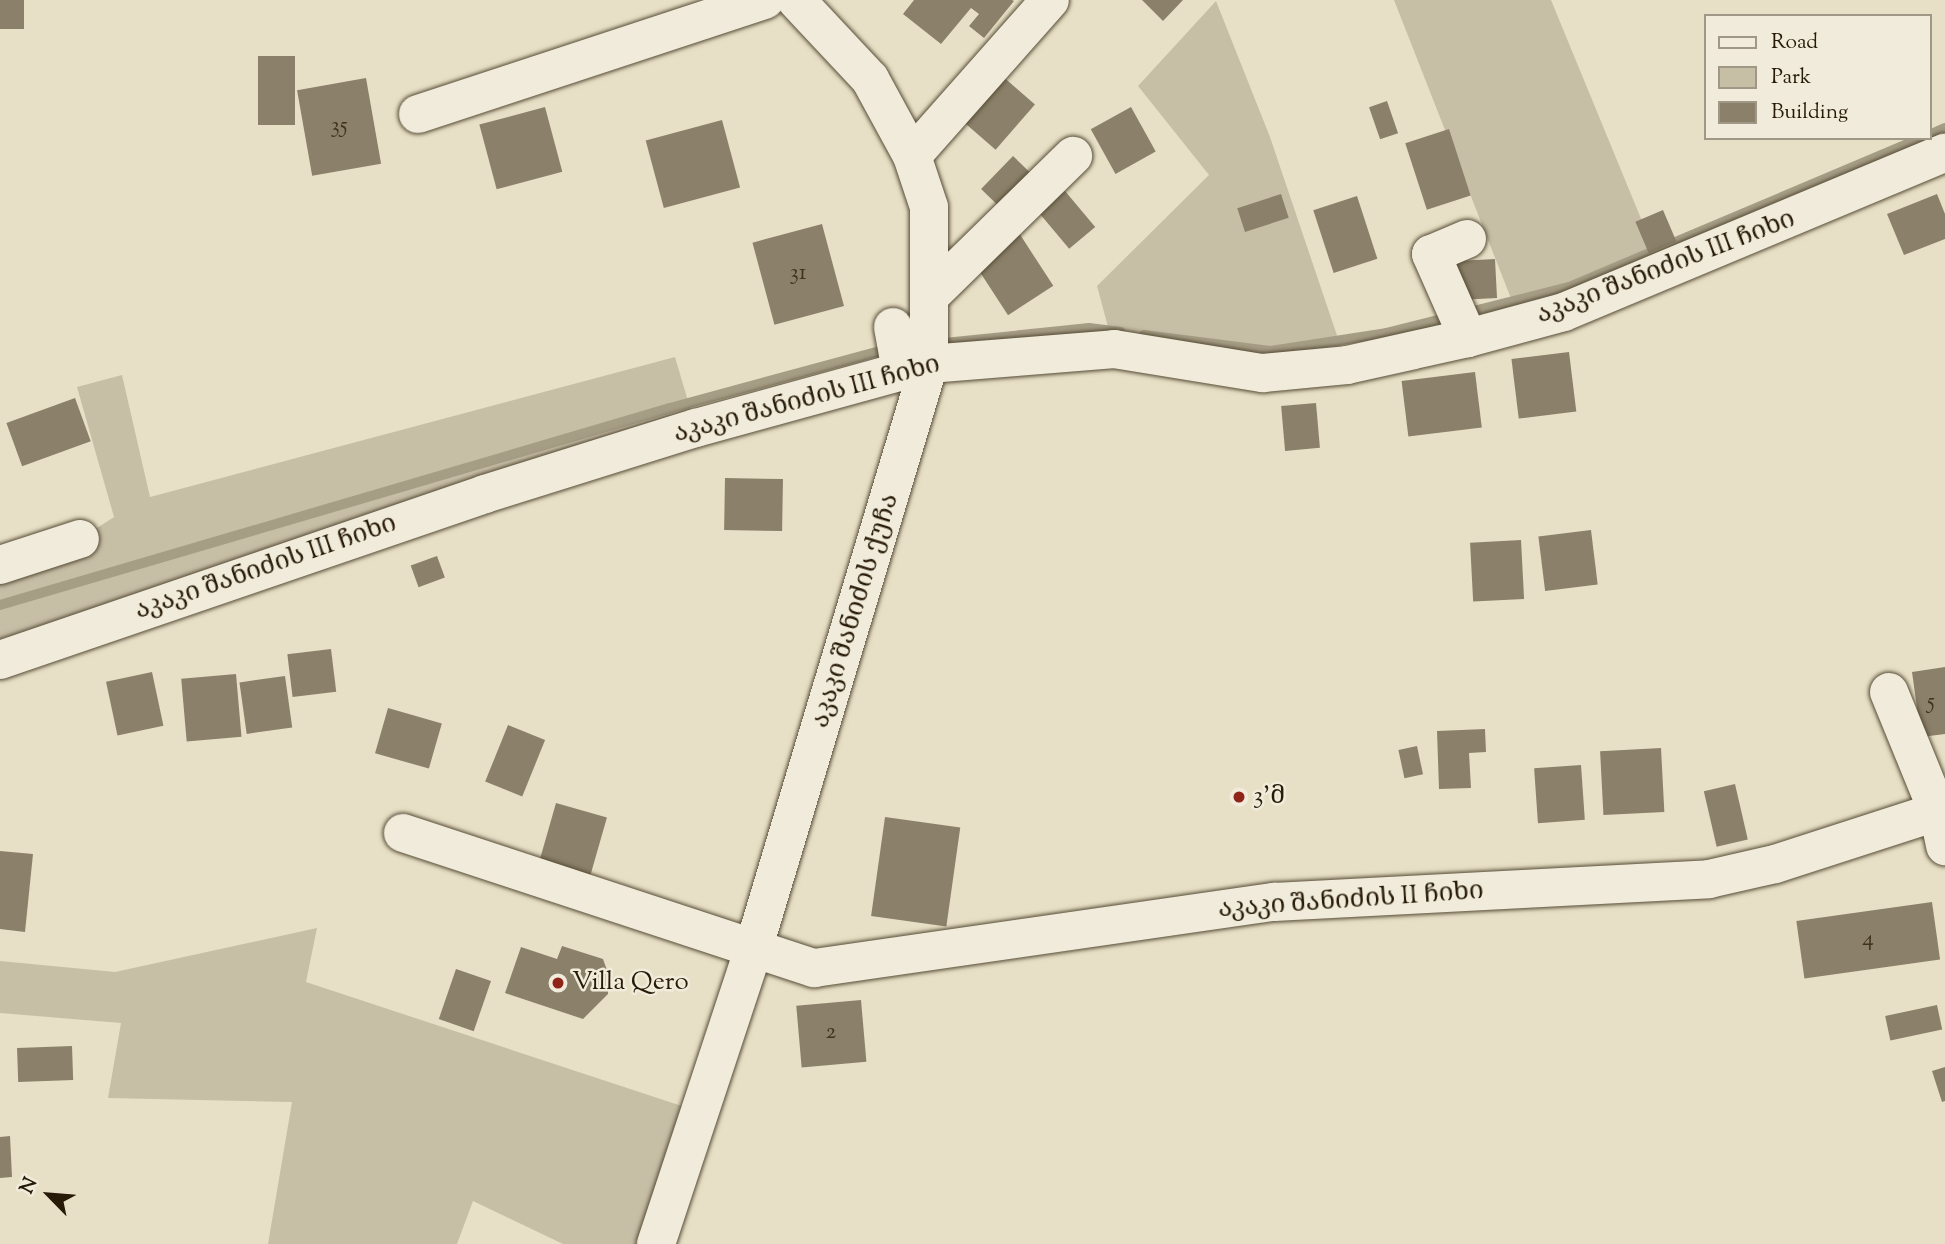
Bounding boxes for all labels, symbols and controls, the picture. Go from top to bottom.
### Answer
legend [1703,14,1931,140]
text: Road [1771,28,1818,58]
text: Park [1771,63,1811,93]
text: Building [1771,98,1848,128]
house number: 35 [330,113,348,141]
street label: აკაკი შანიძის III ჩიხი [1532,204,1800,332]
house number: 31 [789,260,807,288]
street label: აკაკი შანიძის III ჩიხი [670,349,944,451]
street label: აკაკი შანიძის ქუჩა [805,490,907,732]
street label: აკაკი შანიძის III ჩიხი [131,509,401,627]
house number: 5 [1927,689,1935,717]
place label: 3'მ [1253,781,1285,813]
marker: 3'მ [1231,789,1247,805]
street label: აკაკი შანიძის II ჩიხი [1217,876,1485,926]
house number: 4 [1862,926,1874,954]
place label: Villa Qero [572,967,689,999]
marker: Villa Qero [550,975,566,991]
house number: 2 [826,1019,836,1047]
north arrow [14,1160,84,1230]
text: N [14,1173,45,1199]

